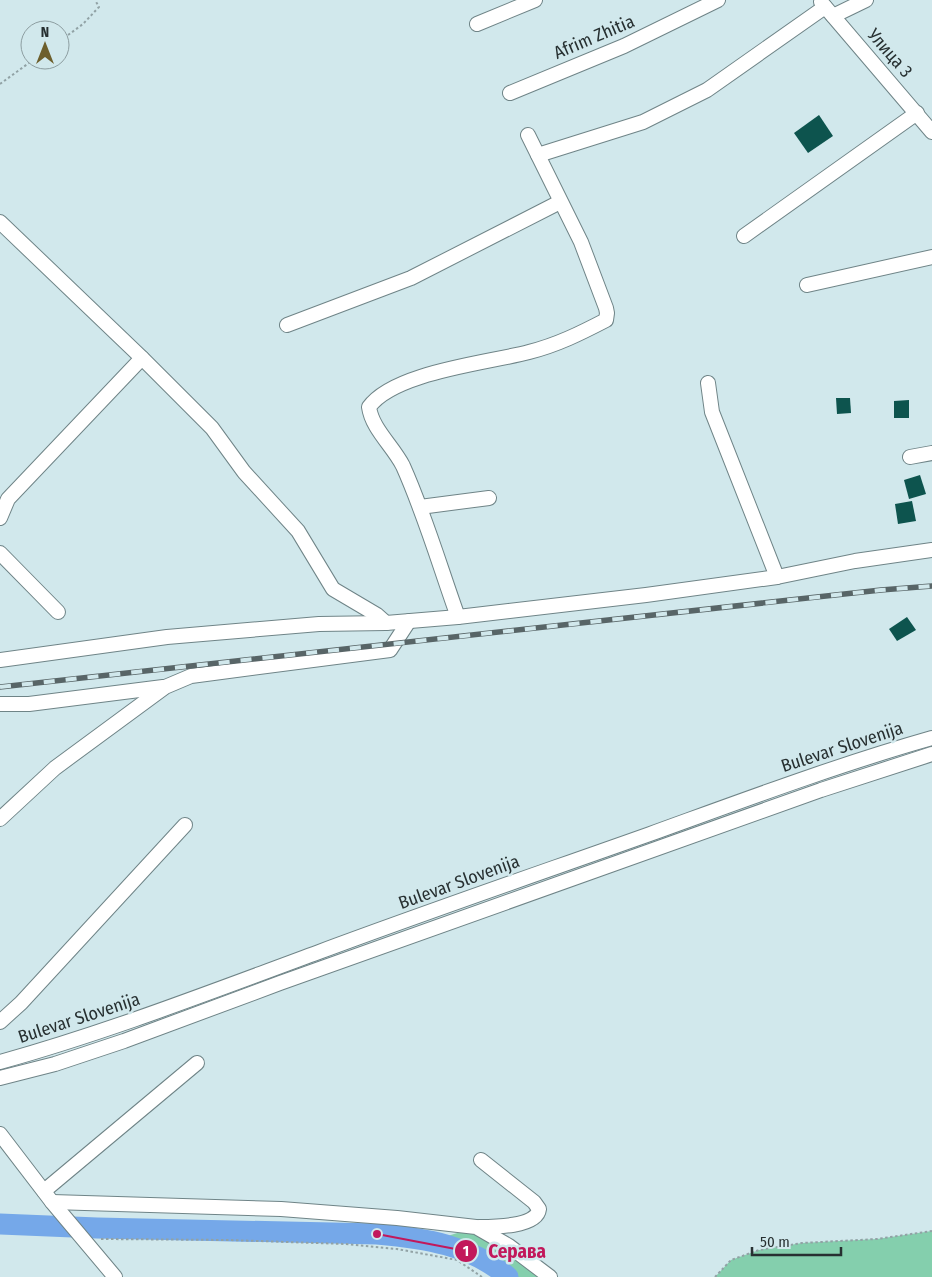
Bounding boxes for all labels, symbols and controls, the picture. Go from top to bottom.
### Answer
street label: Afrim Zhitia [550,10,638,64]
north arrow [20,20,70,70]
street label: Улица 3 [862,23,917,82]
text: N [41,24,49,41]
street label: Bulevar Slovenija [778,717,906,777]
street label: Bulevar Slovenija [396,850,523,914]
street label: Bulevar Slovenija [15,988,143,1048]
scale bar [752,1224,841,1256]
text: 50 m [760,1233,790,1251]
callout: Серава [453,1234,556,1268]
text: Серава [488,1240,546,1263]
text: 1 [463,1242,469,1260]

